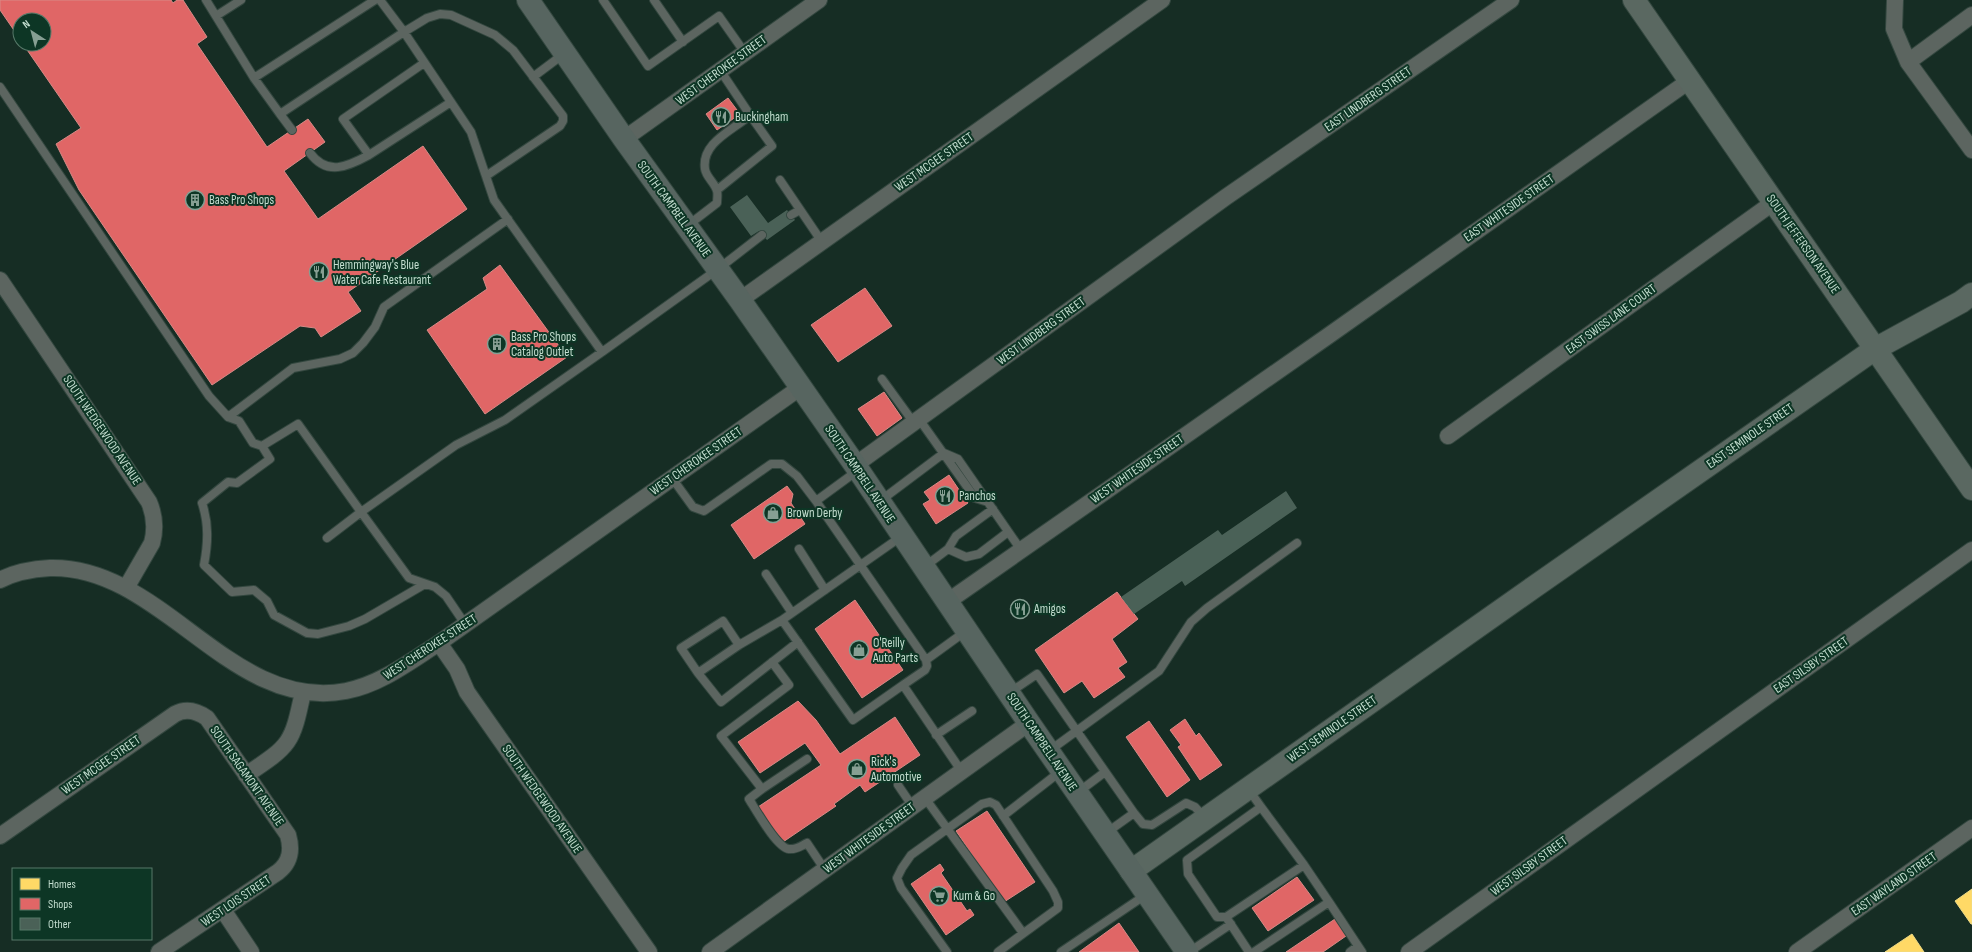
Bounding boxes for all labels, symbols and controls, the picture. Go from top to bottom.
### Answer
north arrow [12,12,52,52]
text: N [20,17,33,31]
street label: WEST CHEROKEE STREET [672,32,770,108]
street label: EAST LINDBERG STREET [1321,63,1415,135]
restaurant icon: Buckingham [710,106,732,128]
place label: Buckingham [735,109,788,125]
street label: WEST MCGEE STREET [891,129,977,195]
street label: SOUTH CAMPBELL AVENUE [634,158,714,260]
street label: EAST WHITESIDE STREET [1461,171,1557,245]
building icon: Bass Pro Shops [184,189,206,211]
street label: SOUTH JEFFERSON AVENUE [1763,191,1843,297]
place label: Bass Pro Shops [209,192,274,208]
place label: Hemmingway's Blue Water Cafe Restaurant [333,257,431,288]
restaurant icon: Hemmingway's Blue Water Cafe Restaurant [308,261,330,283]
street label: EAST SWISS LANE COURT [1563,281,1659,357]
street label: WEST LINDBERG STREET [994,294,1088,368]
place label: Bass Pro Shops Catalog Outlet [511,329,576,360]
building icon: Bass Pro Shops Catalog Outlet [486,333,508,355]
street label: SOUTH WEDGEWOOD AVENUE [59,372,145,488]
street label: EAST SEMINOLE STREET [1703,400,1797,472]
street label: SOUTH CAMPBELL AVENUE [821,422,899,526]
street label: WEST CHEROKEE STREET [647,423,745,499]
street label: WEST WHITESIDE STREET [1087,431,1187,507]
restaurant icon: Panchos [934,485,956,507]
place label: Panchos [959,488,996,504]
shop icon: Brown Derby [762,502,784,524]
place label: Brown Derby [787,505,842,521]
restaurant icon: Amigos [1009,598,1031,620]
place label: Amigos [1033,601,1066,617]
street label: WEST CHEROKEE STREET [380,611,480,683]
street label: EAST SILSBY STREET [1770,633,1852,697]
place label: O'Reilly Auto Parts [872,635,918,666]
shop icon: O'Reilly Auto Parts [848,639,870,661]
street label: SOUTH CAMPBELL AVENUE [1003,690,1081,794]
street label: WEST SEMINOLE STREET [1284,692,1380,766]
street label: SOUTH SAGAMONT AVENUE [207,723,287,829]
street label: WEST MCGEE STREET [58,732,144,798]
street label: SOUTH WEDGEWOOD AVENUE [498,742,586,856]
place label: Rick's Automotive [870,754,922,785]
shop icon: Rick's Automotive [846,758,868,780]
street label: WEST WHITESIDE STREET [820,799,918,877]
street label: WEST SILSBY STREET [1487,833,1571,899]
street label: EAST WAYLAND STREET [1848,849,1940,919]
legend [12,868,152,940]
street label: WEST LOIS STREET [198,872,274,930]
text: Homes [48,877,76,892]
supermarket icon: Kum & Go [928,885,950,907]
place label: Kum & Go [953,888,995,904]
text: Shops [48,897,73,912]
text: Other [48,917,72,932]

